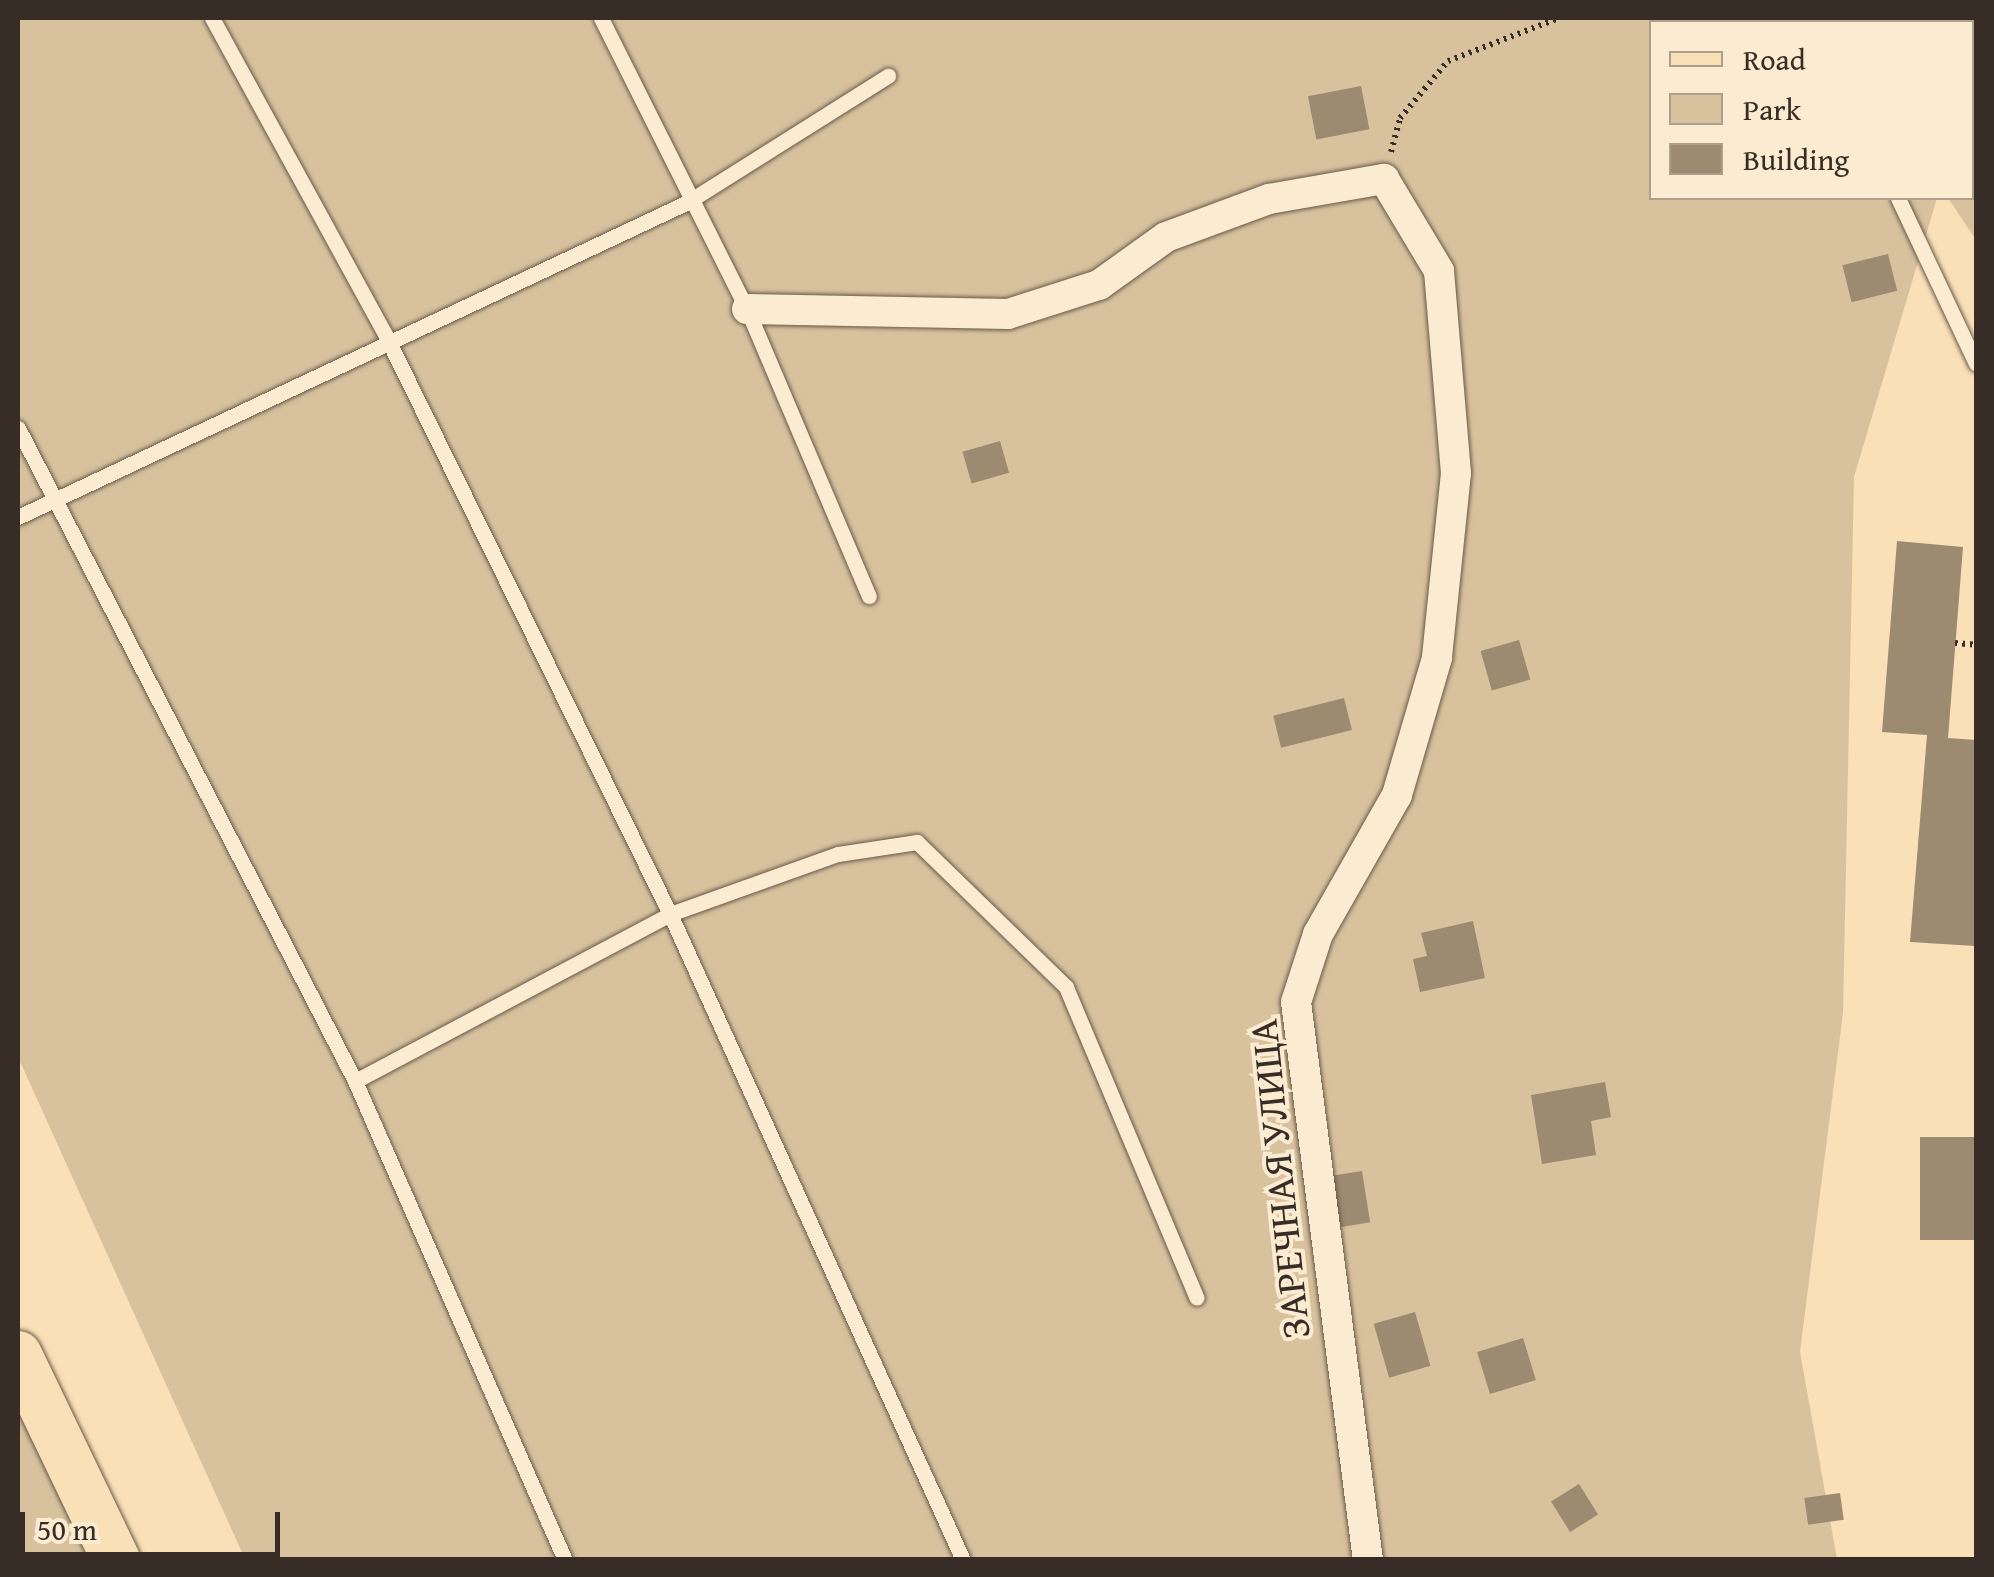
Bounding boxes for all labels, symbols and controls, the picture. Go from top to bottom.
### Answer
legend [1649,20,1974,200]
text: Road [1743,37,1806,81]
text: Park [1743,87,1801,131]
text: Building [1743,137,1849,181]
street label: ЗАРЕЧНАЯ УЛИЦА [1238,1017,1320,1341]
scale bar [25,1492,285,1554]
text: 50 m [37,1507,97,1551]

